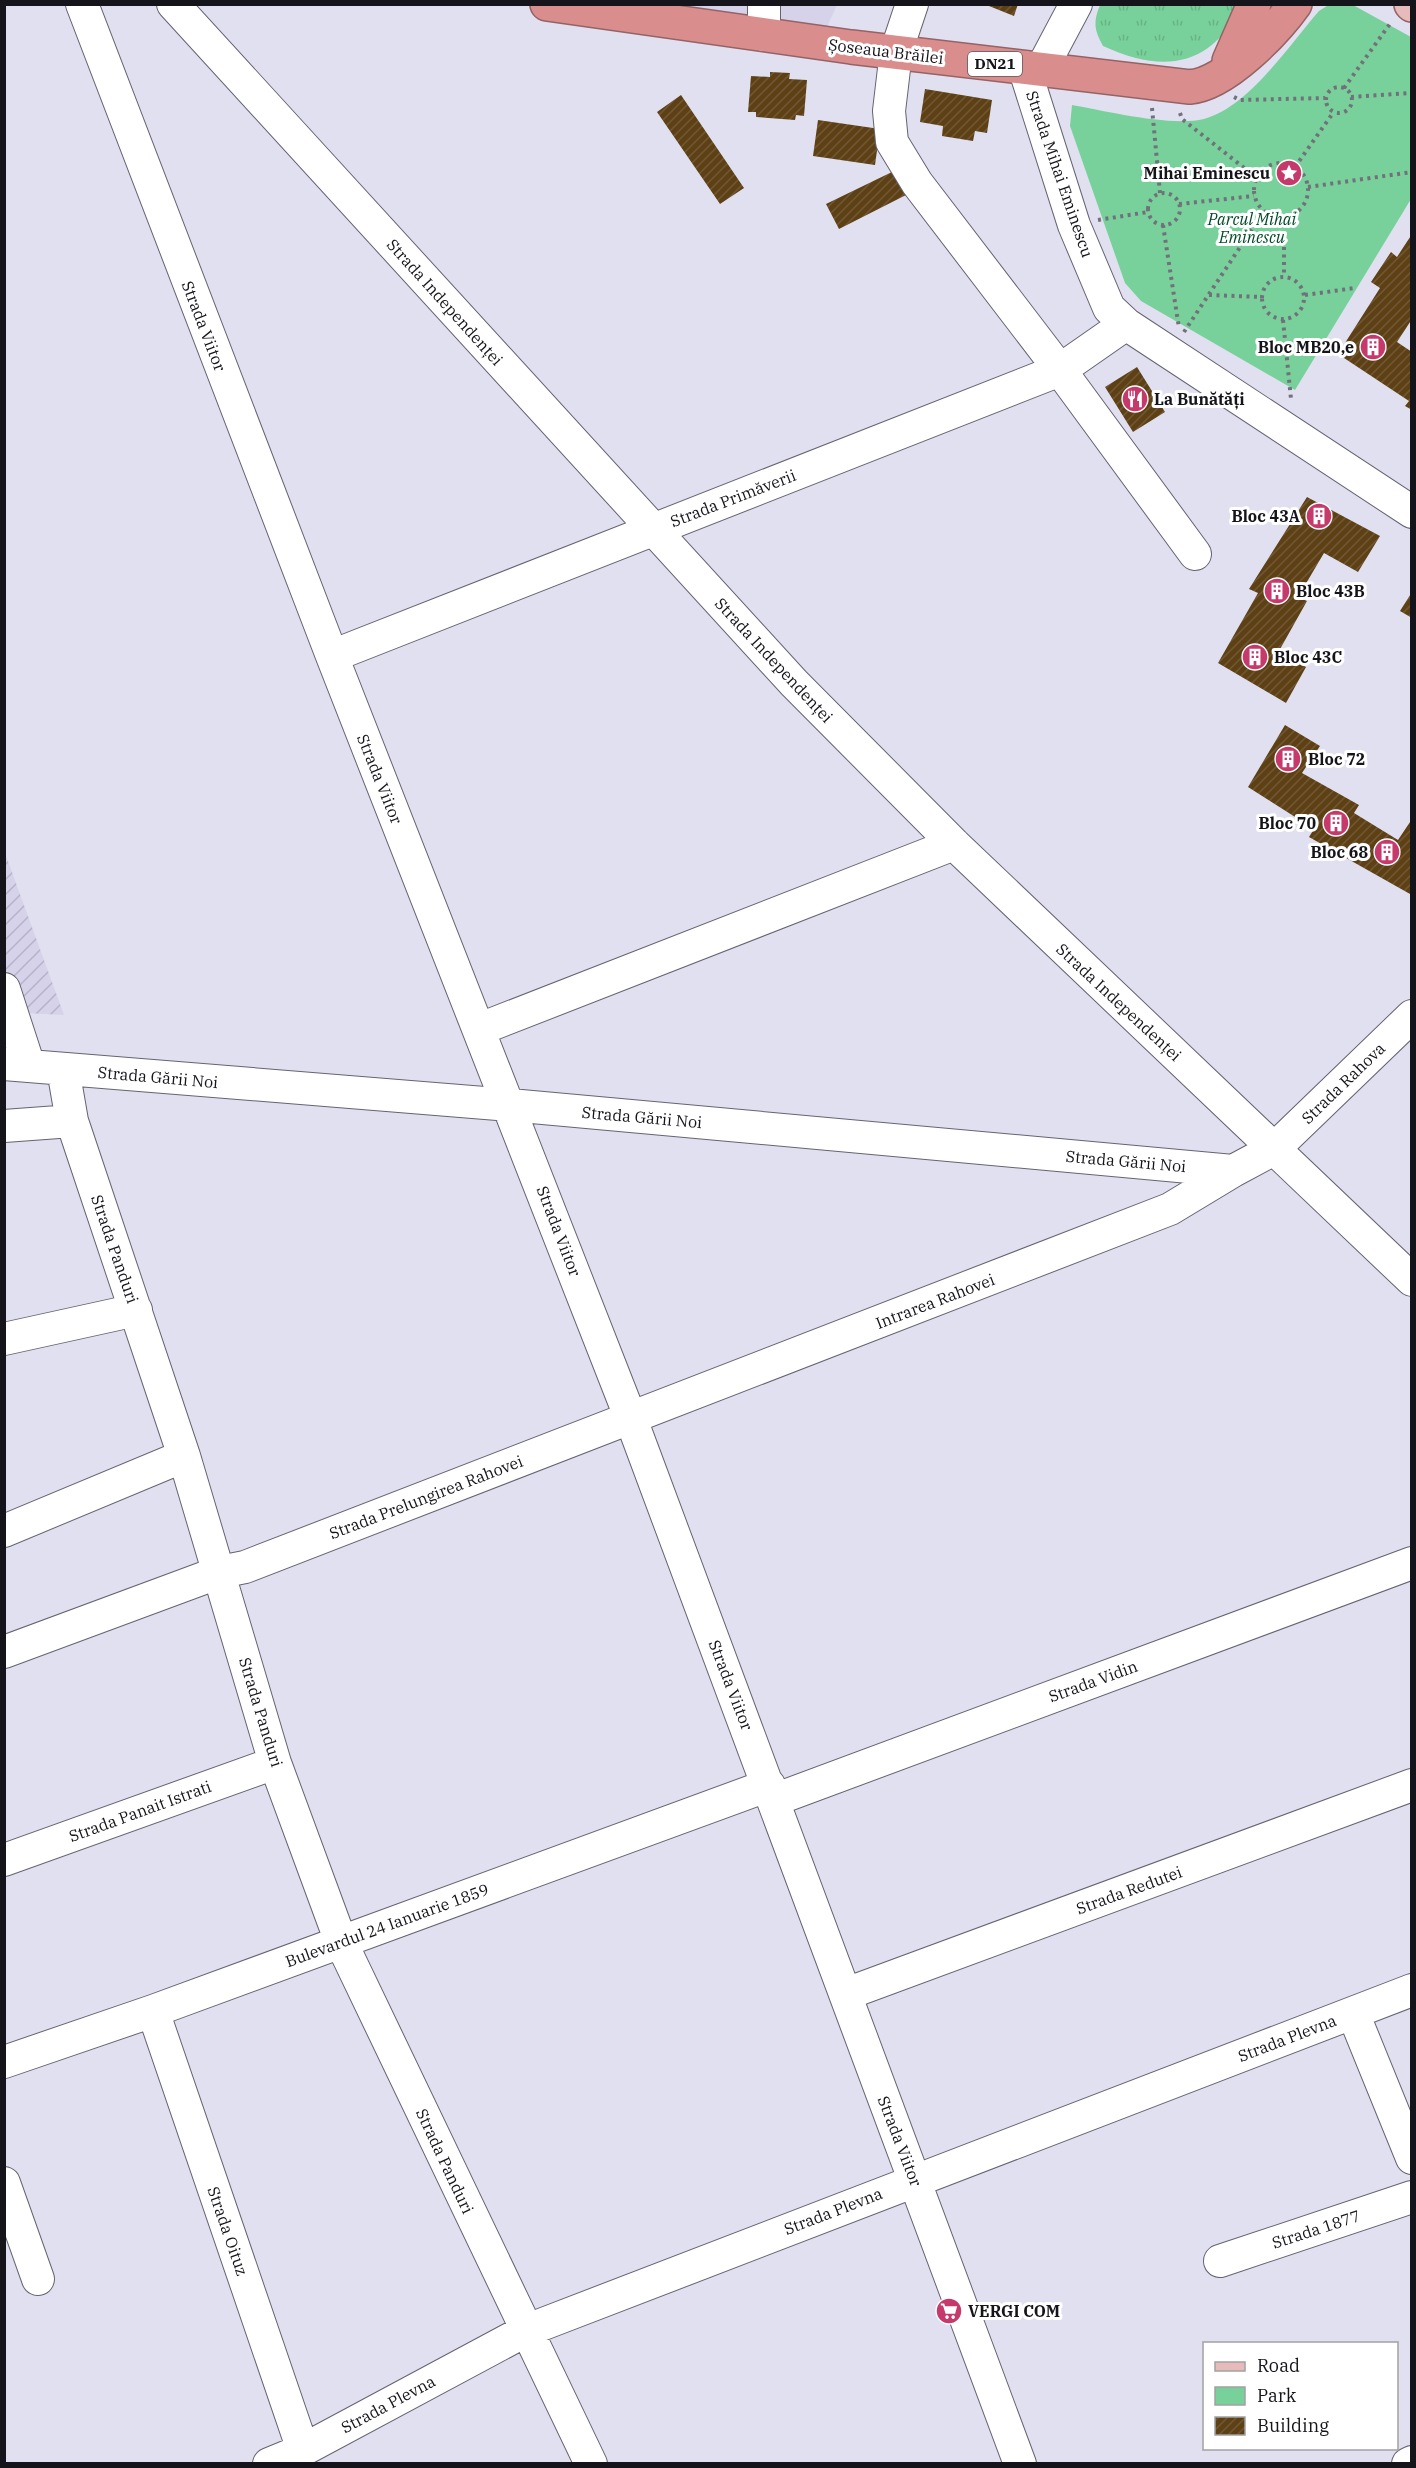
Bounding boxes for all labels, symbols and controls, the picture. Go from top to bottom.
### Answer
street label: Șoseaua Brăilei [827,34,945,68]
road number: DN21 [968,52,1022,76]
street label: Strada Mihai Eminescu [1022,88,1098,260]
place icon: Mihai Eminescu [1274,158,1304,188]
place label: Mihai Eminescu [1144,163,1270,183]
park label: Parcul Mihai Eminescu [1207,209,1296,247]
street label: Strada Independenței [383,234,507,370]
street label: Strada Viitor [178,278,230,374]
building icon: Bloc MB20,e [1358,332,1388,362]
place label: Bloc MB20,e [1258,337,1354,357]
restaurant icon: La Bunătăți [1120,384,1150,414]
place label: La Bunătăți [1154,389,1245,410]
street label: Strada Primăverii [667,465,799,531]
building icon: Bloc 43A [1304,501,1334,531]
place label: Bloc 43A [1231,506,1300,526]
building icon: Bloc 43B [1262,576,1292,606]
place label: Bloc 43B [1296,581,1365,601]
street label: Strada Independenței [711,593,837,727]
building icon: Bloc 43C [1240,642,1270,672]
place label: Bloc 43C [1274,647,1342,667]
street label: Strada Viitor [353,731,407,827]
building icon: Bloc 72 [1273,744,1303,774]
place label: Bloc 72 [1308,749,1365,769]
building icon: Bloc 70 [1321,808,1351,838]
place label: Bloc 70 [1259,813,1316,833]
building icon: Bloc 68 [1372,837,1402,867]
place label: Bloc 68 [1311,842,1368,862]
street label: Strada Independenței [1052,939,1186,1065]
street label: Strada Rahova [1297,1038,1389,1128]
street label: Strada Gării Noi [97,1062,219,1092]
street label: Strada Gării Noi [581,1102,703,1132]
street label: Strada Gării Noi [1065,1146,1187,1176]
street label: Strada Viitor [533,1183,585,1279]
street label: Strada Panduri [87,1192,143,1306]
street label: Intrarea Rahovei [873,1269,997,1333]
street label: Strada Prelungirea Rahovei [326,1451,526,1543]
street label: Strada Viitor [705,1637,757,1733]
street label: Strada Panduri [235,1655,287,1769]
street label: Strada Vidin [1046,1656,1140,1706]
street label: Strada Panait Istrati [66,1776,214,1846]
street label: Strada Redutei [1073,1862,1185,1918]
street label: Bulevardul 24 Ianuarie 1859 [283,1879,491,1971]
street label: Strada Plevna [1235,2010,1339,2066]
street label: Strada Viitor [874,2093,926,2189]
street label: Strada Panduri [412,2105,478,2217]
street label: Strada Plevna [781,2183,885,2239]
street label: Strada Oituz [203,2184,253,2278]
street label: Strada 1877 [1269,2205,1363,2253]
supermarket icon: VERGI COM [934,2296,964,2326]
place label: VERGI COM [968,2301,1060,2321]
legend [1203,2342,1398,2450]
text: Road [1257,2354,1300,2377]
street label: Strada Plevna [337,2371,439,2437]
text: Park [1257,2384,1297,2407]
text: Building [1257,2414,1329,2437]

